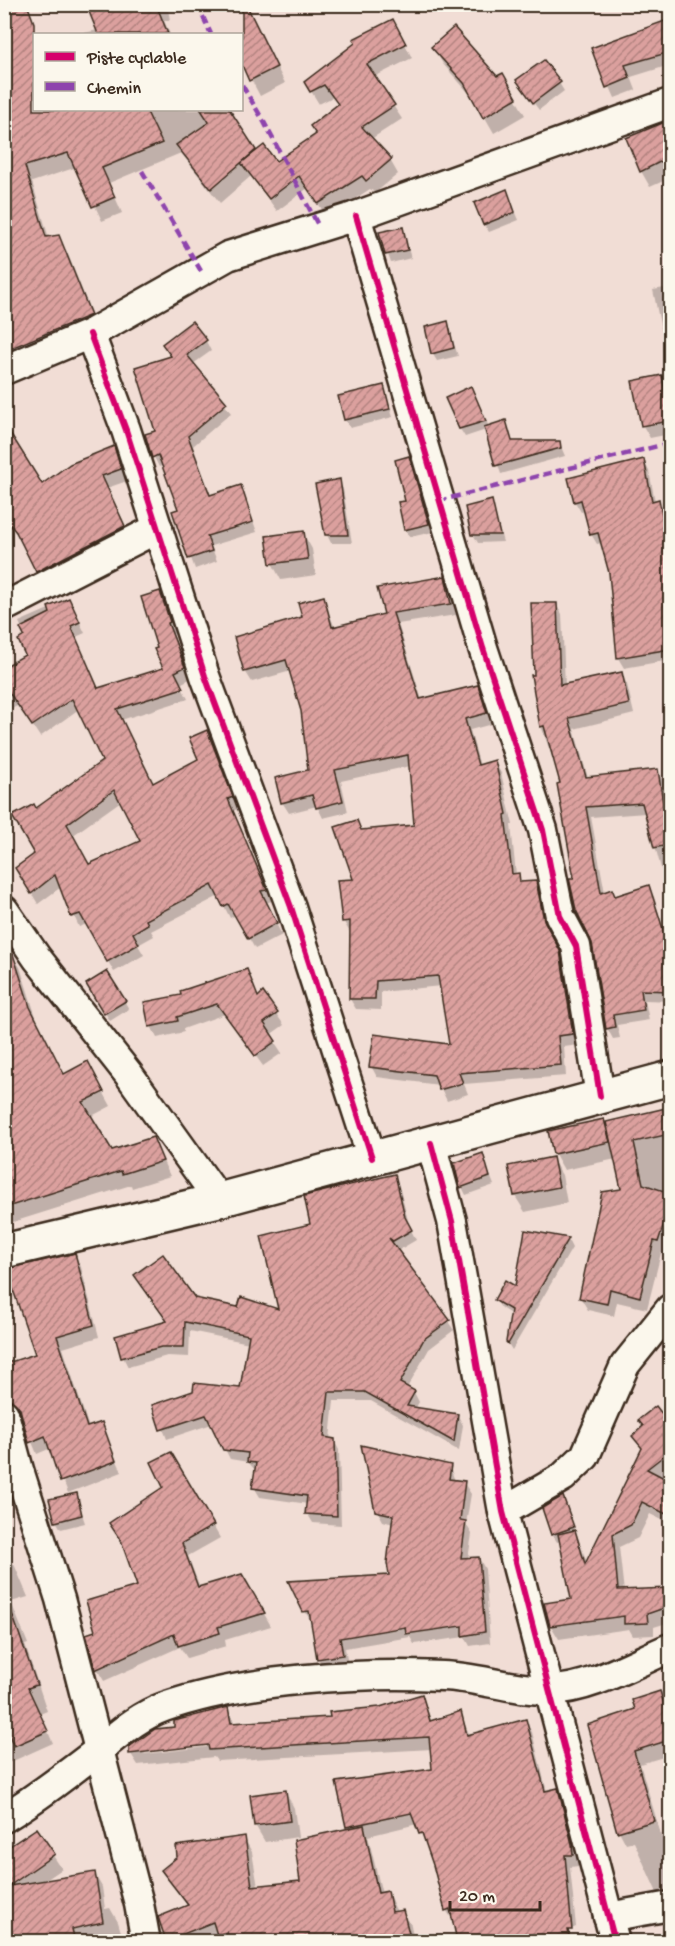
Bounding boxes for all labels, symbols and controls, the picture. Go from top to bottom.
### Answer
legend [33,33,243,111]
text: Piste cyclable [86,49,187,70]
text: Chemin [87,79,141,100]
scale bar [450,1874,540,1912]
text: 20 m [459,1887,495,1908]

